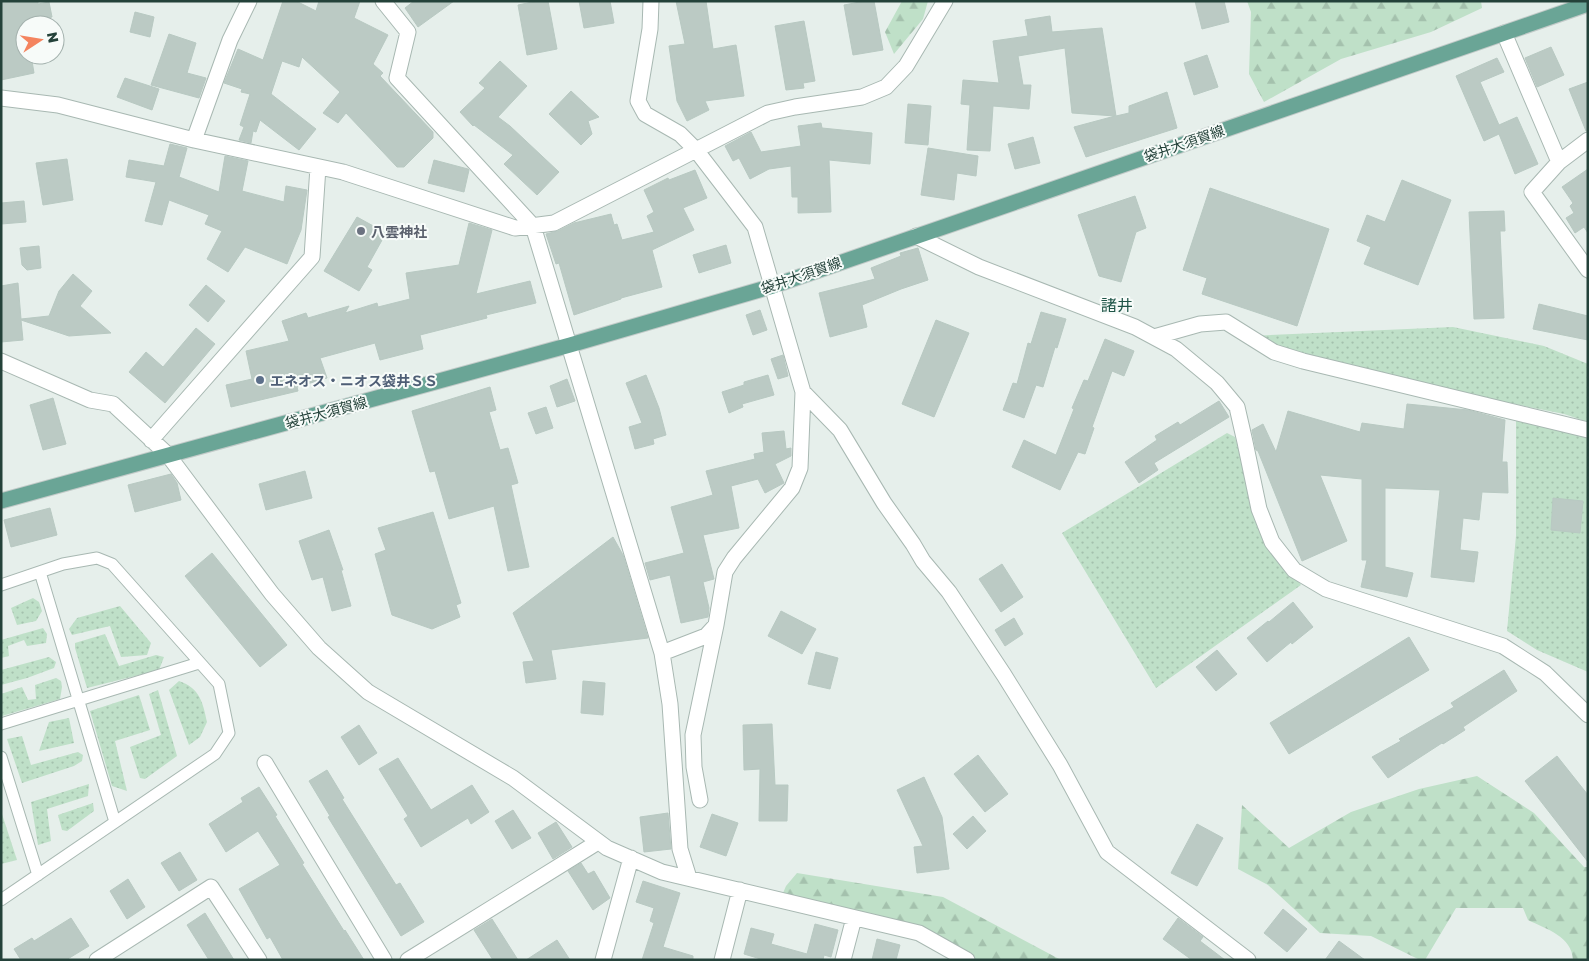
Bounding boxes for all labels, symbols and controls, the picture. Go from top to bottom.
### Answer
north arrow [15,15,65,65]
text: N [44,30,63,44]
street label: 袋井大須賀線 [1142,121,1226,165]
place label: 八雲神社 [371,223,427,240]
marker: 八雲神社 [355,225,367,237]
street label: 袋井大須賀線 [759,253,843,297]
district label: 諸井 [1101,295,1133,315]
place label: エネオス・ニオス袋井ＳＳ [270,372,438,389]
marker: エネオス・ニオス袋井ＳＳ [254,374,266,386]
street label: 袋井大須賀線 [283,393,369,431]

